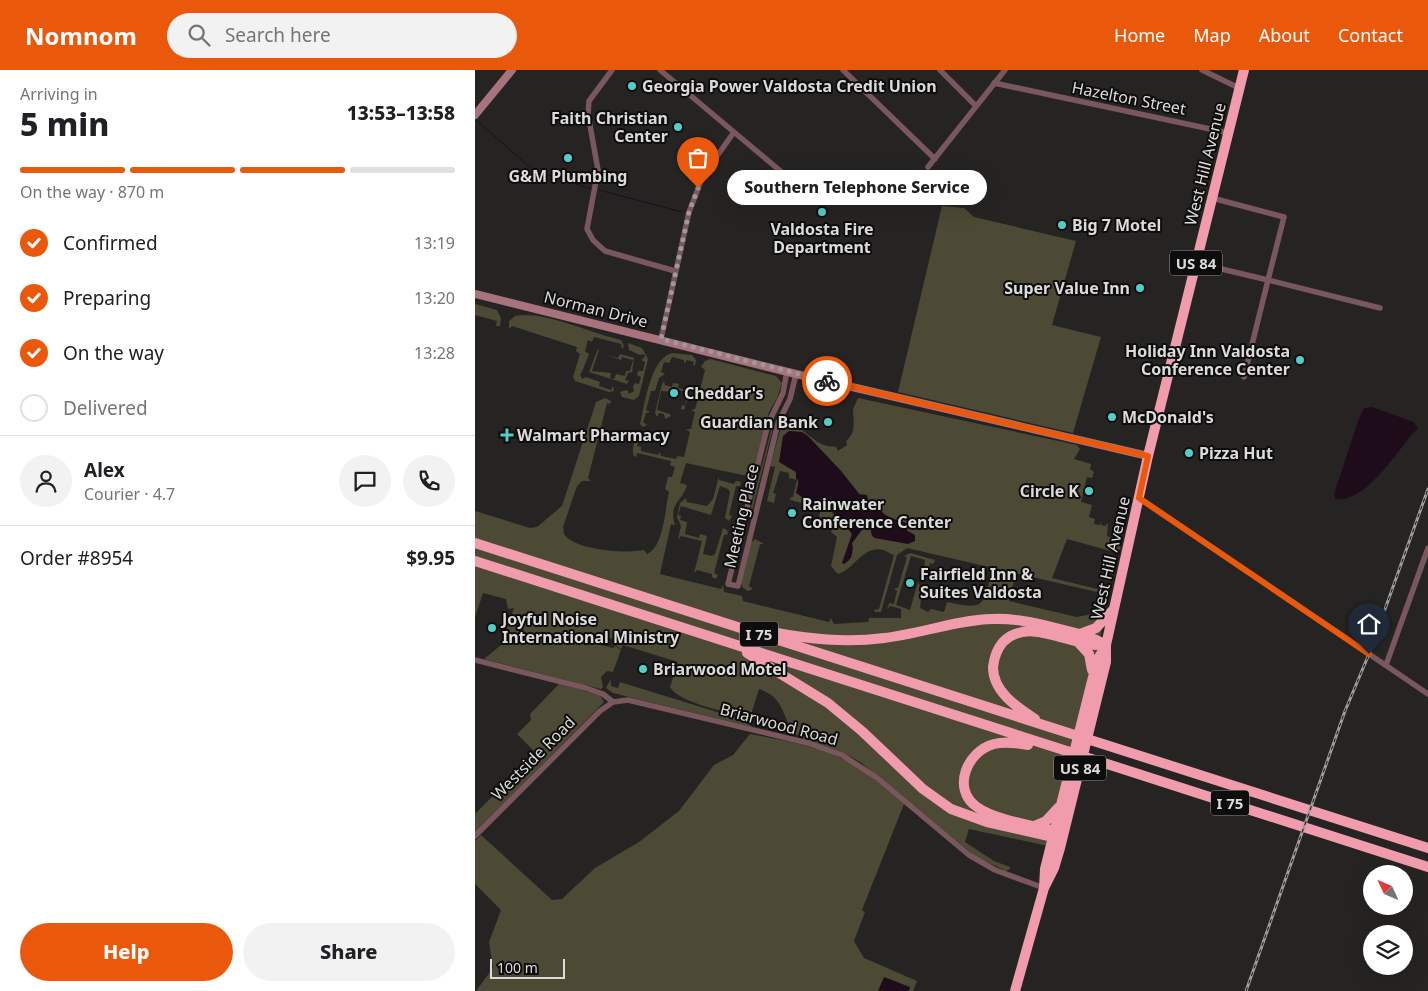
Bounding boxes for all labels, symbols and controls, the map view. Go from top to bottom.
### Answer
search box [167,13,517,58]
text: Nomnom [25,19,137,52]
icon: search [185,21,213,49]
text: Search here [225,22,331,48]
text: Home [1114,23,1165,47]
text: Map [1193,23,1231,47]
text: About [1259,23,1310,47]
text: Contact [1338,23,1403,47]
place label: Georgia Power Valdosta Credit Union [642,75,937,97]
street label: Hazelton Street [1070,76,1188,120]
marker: Georgia Power Valdosta Credit Union [626,80,638,92]
text: Arriving in [20,83,98,105]
text: 13:53–13:58 [347,100,455,126]
street label: West Hill Avenue [1179,100,1231,228]
text: 5 min [20,102,109,145]
place label: Faith Christian Center [551,107,668,147]
marker: Faith Christian Center [672,121,684,133]
pin [677,137,719,188]
icon: bag [684,144,712,172]
marker: G&M Plumbing [562,152,574,164]
place label: G&M Plumbing [509,165,627,187]
callout: Southern Telephone Service [728,170,988,206]
text: Southern Telephone Service [744,176,970,198]
text: On the way · 870 m [20,181,164,203]
marker: Valdosta Fire Department [816,206,828,218]
place label: Big 7 Motel [1072,214,1161,236]
place label: Valdosta Fire Department [770,218,874,258]
marker: Big 7 Motel [1056,219,1068,231]
icon: check [20,229,48,257]
text: Confirmed [63,230,158,256]
text: 13:19 [414,232,455,254]
road number: US 84 [1170,250,1222,276]
place label: Super Value Inn [1004,277,1130,299]
marker: Super Value Inn [1134,282,1146,294]
icon: check [20,284,48,312]
text: Preparing [63,285,151,311]
street label: Norman Drive [542,286,650,332]
text: 13:20 [414,287,455,309]
icon: check [20,339,48,367]
text: On the way [63,340,164,366]
place label: Holiday Inn Valdosta Conference Center [1125,340,1290,380]
text: 13:28 [414,342,455,364]
marker: Holiday Inn Valdosta Conference Center [1294,354,1306,366]
courier [802,356,852,406]
icon: bike [813,367,841,395]
place label: Cheddar's [684,382,764,404]
marker: Cheddar's [668,387,680,399]
text: Delivered [63,395,148,421]
place label: McDonald's [1122,406,1214,428]
place label: Guardian Bank [700,411,818,433]
marker: McDonald's [1106,411,1118,423]
marker: Guardian Bank [822,416,834,428]
place label: Walmart Pharmacy [517,424,670,446]
marker: Walmart Pharmacy [501,429,513,441]
place label: Pizza Hut [1199,442,1273,464]
marker: Pizza Hut [1183,447,1195,459]
button: person [20,455,72,507]
button: chat [339,455,391,507]
button: phone [403,455,455,507]
text: Alex [84,457,125,483]
street label: Meeting Place [718,462,764,570]
place label: Circle K [1020,480,1079,502]
text: Courier · 4.7 [84,483,175,505]
marker: Circle K [1083,485,1095,497]
place label: Rainwater Conference Center [802,493,951,533]
street label: West Hill Avenue [1085,494,1135,622]
marker: Rainwater Conference Center [786,507,798,519]
text: Order #8954 [20,545,133,571]
text: $9.95 [406,545,455,571]
place label: Fairfield Inn & Suites Valdosta [920,563,1042,603]
marker: Fairfield Inn & Suites Valdosta [904,577,916,589]
pin [1348,603,1390,654]
place label: Joyful Noise International Ministry [500,608,680,648]
icon: home [1355,610,1383,638]
marker: Joyful Noise International Ministry [486,622,498,634]
road number: I 75 [740,622,778,646]
place label: Briarwood Motel [653,658,787,680]
marker: Briarwood Motel [637,663,649,675]
street label: Briarwood Road [718,698,840,750]
street label: Westside Road [486,711,580,805]
road number: US 84 [1054,756,1106,780]
road number: I 75 [1211,790,1249,816]
north arrow [1363,865,1413,915]
map controls [1363,865,1413,975]
button: Help [20,923,233,981]
button: Share [243,923,455,981]
button: layers [1363,925,1413,975]
scale bar [490,956,565,979]
text: 100 m [497,958,538,977]

